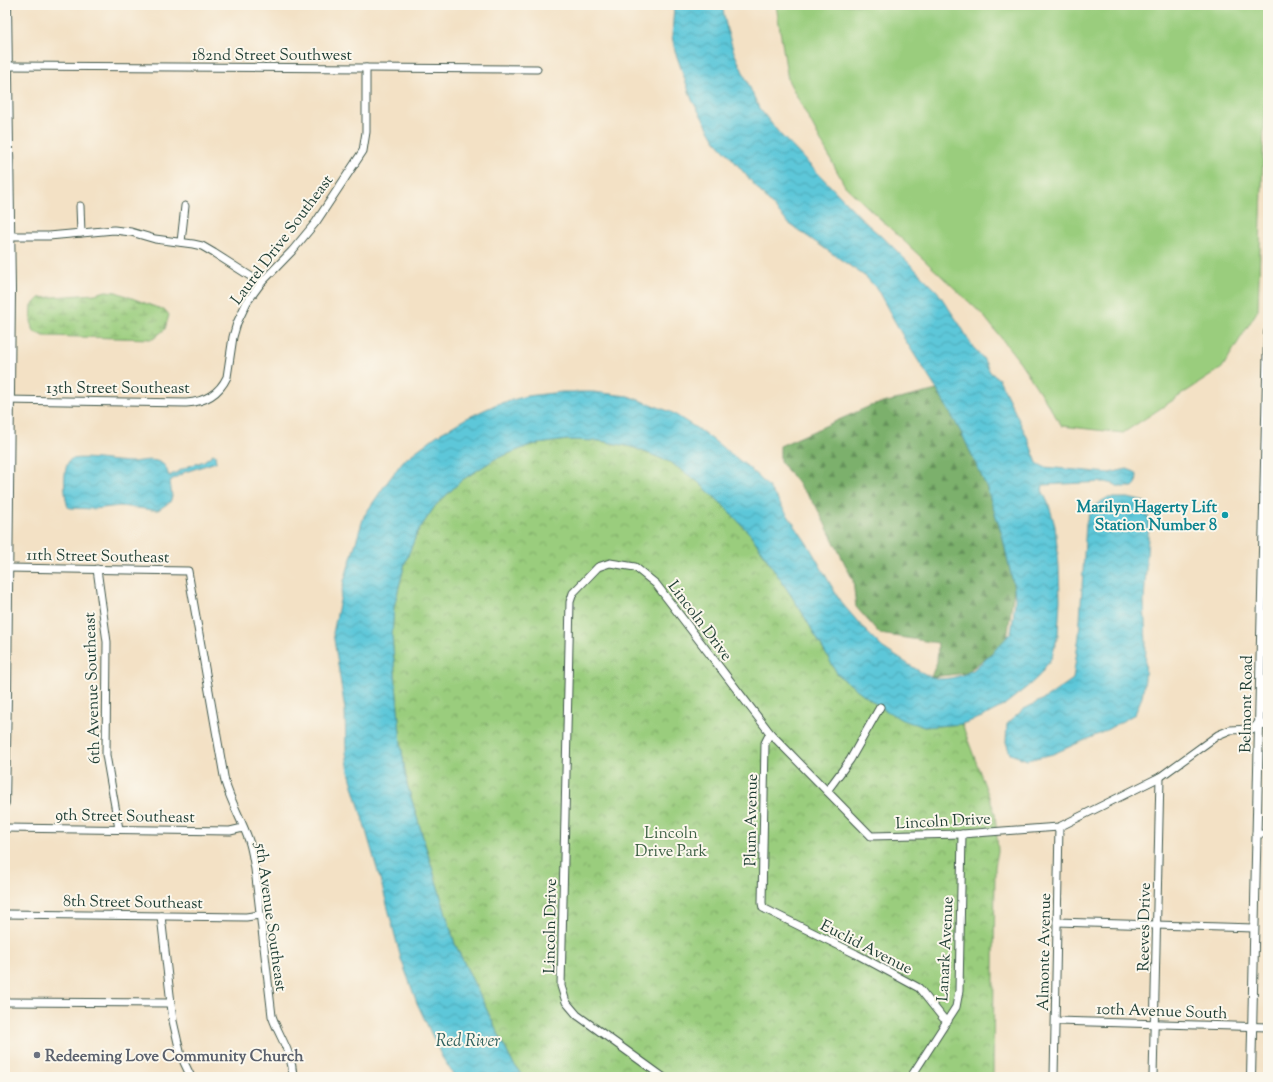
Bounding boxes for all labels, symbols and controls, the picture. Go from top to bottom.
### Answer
street label: 182nd Street Southwest [192,45,353,68]
street label: Laurel Drive Southeast [226,170,340,311]
street label: 13th Street Southeast [46,378,190,401]
place label: Marilyn Hagerty Lift Station Number 8 [1076,497,1218,538]
marker: Marilyn Hagerty Lift Station Number 8 [1220,510,1230,520]
street label: 11th Street Southeast [26,545,170,570]
street label: Lincoln Drive [661,577,737,666]
street label: 6th Avenue Southeast [79,611,108,764]
street label: Belmont Road [1235,655,1260,753]
street label: Plum Avenue [740,774,765,867]
street label: 9th Street Southeast [55,805,195,830]
street label: Lincoln Drive [895,809,991,836]
park label: Lincoln Drive Park [635,823,708,864]
street label: 5th Avenue Southeast [248,841,291,993]
street label: Lincoln Drive [539,878,564,974]
street label: Reeves Drive [1133,882,1158,972]
street label: 8th Street Southeast [63,891,204,916]
street label: Almonte Avenue [1033,893,1058,1011]
street label: Lanark Avenue [932,896,961,1002]
street label: Euclid Avenue [816,915,916,981]
street label: 10th Avenue South [1096,999,1228,1026]
water label: Red River [436,1030,500,1054]
place label: Redeeming Love Community Church [45,1046,304,1069]
marker: Redeeming Love Community Church [32,1050,42,1060]

